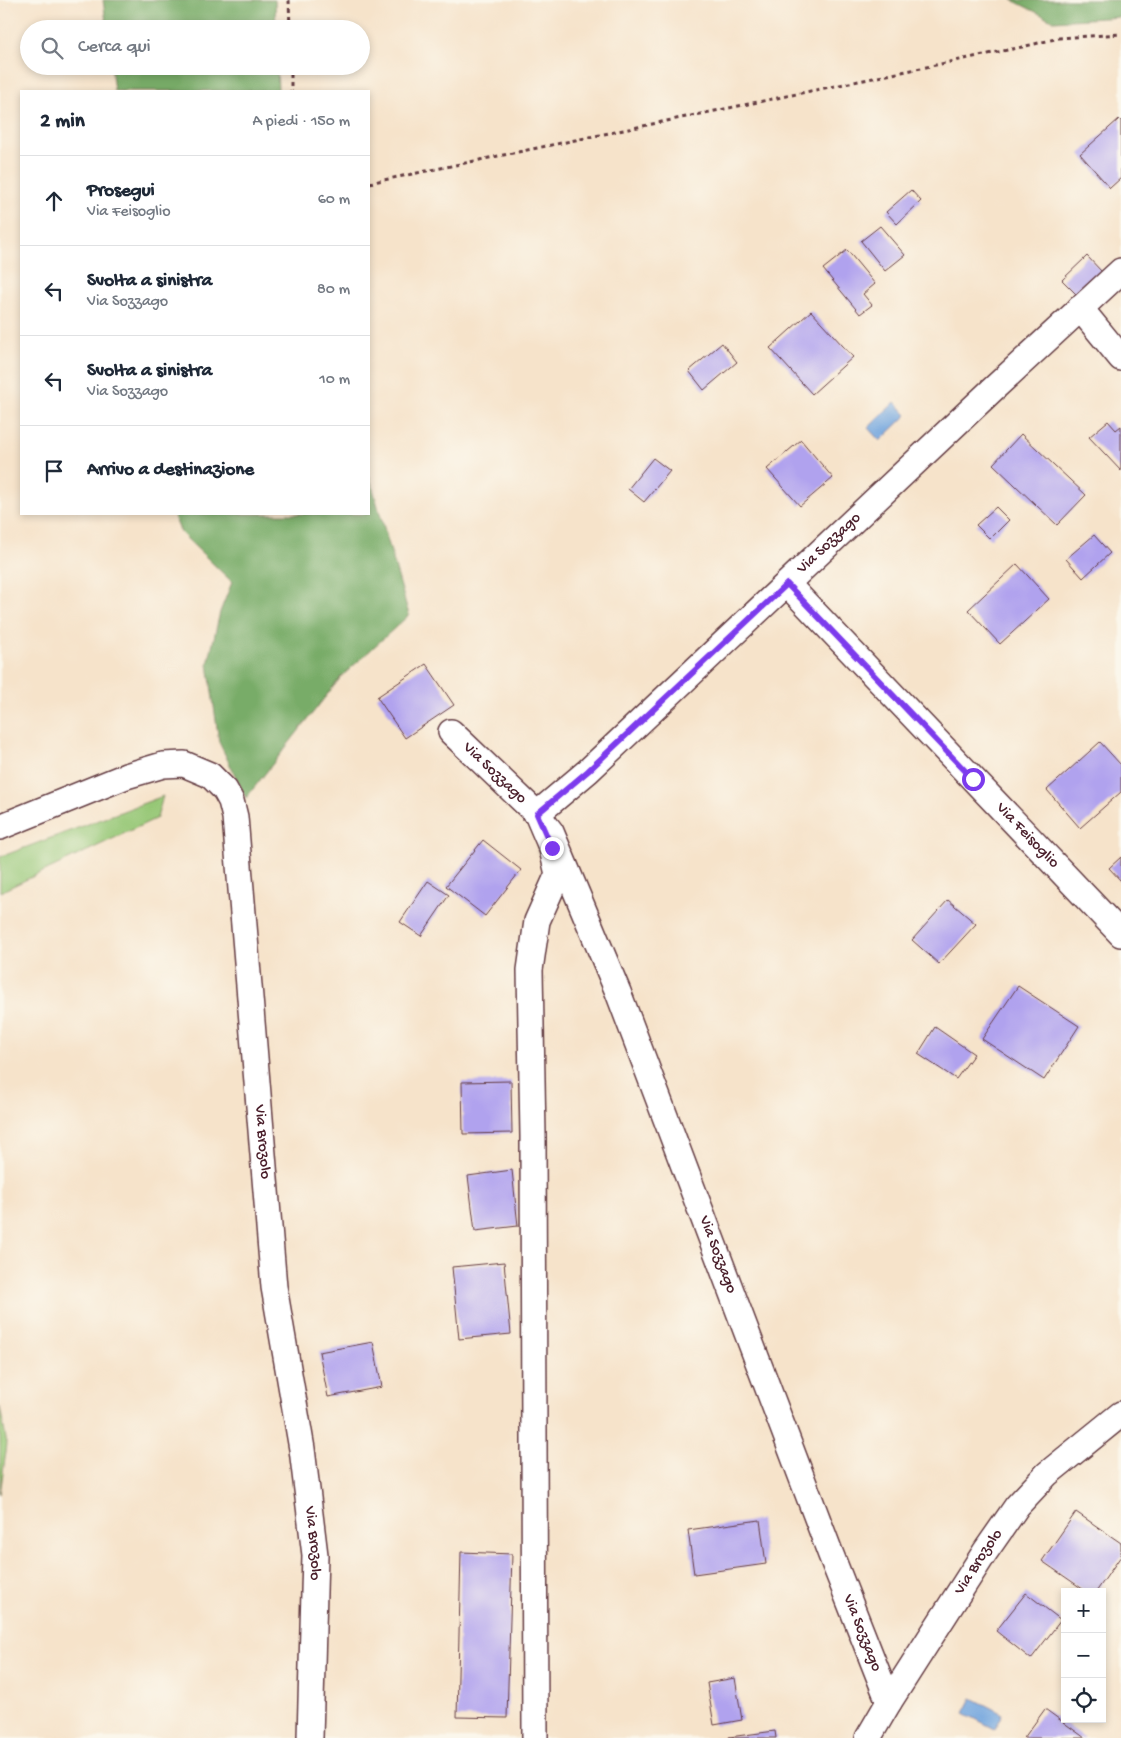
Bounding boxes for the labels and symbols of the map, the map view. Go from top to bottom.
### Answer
street label: Via Sozzago [792,509,865,579]
street label: Via Sozzago [458,738,530,808]
route start [962,768,985,791]
street label: Via Feisoglio [991,798,1063,873]
route end [541,837,564,860]
street label: Via Brozolo [249,1103,275,1180]
street label: Via Sozzago [694,1212,741,1296]
street label: Via Brozolo [299,1504,325,1581]
street label: Via Brozolo [950,1526,1007,1599]
street label: Via Sozzago [838,1591,886,1674]

